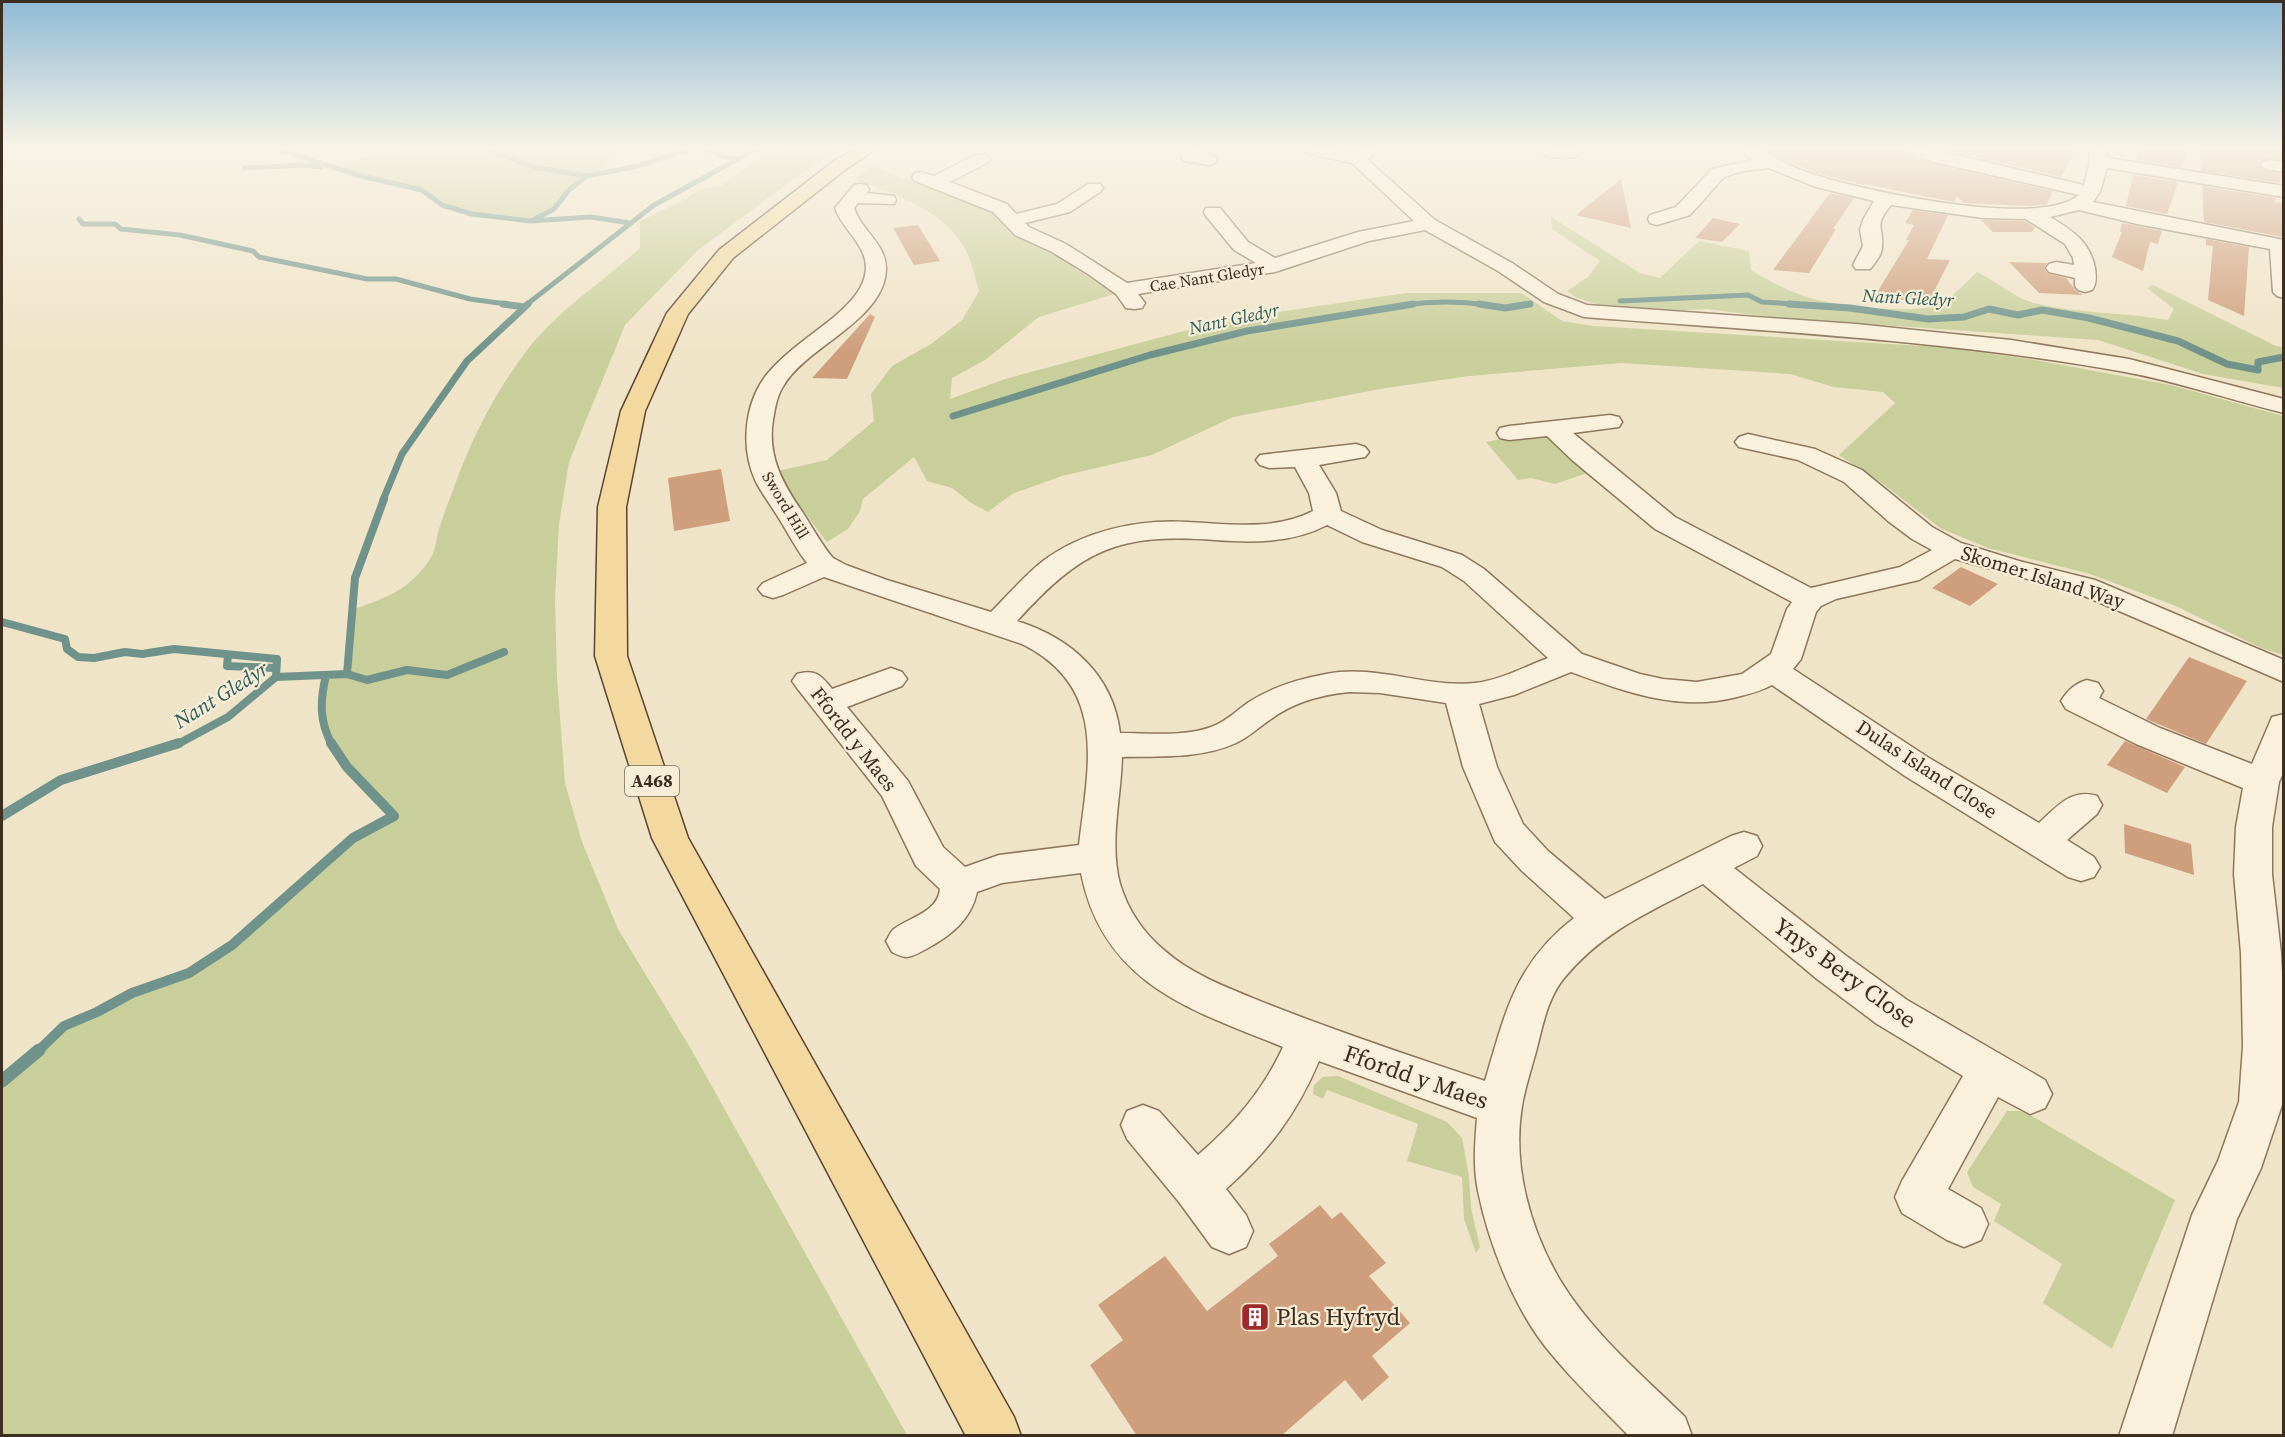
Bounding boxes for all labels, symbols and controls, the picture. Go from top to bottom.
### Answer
street label: Cae Nant Gledyr [1148,257,1266,297]
water label: Nant Gledyr [1861,283,1955,312]
water label: Nant Gledyr [1186,297,1282,340]
street label: Sword Hill [757,467,815,543]
street label: Skomer Island Way [1958,539,2129,615]
water label: Nant Gledyr [167,654,274,736]
street label: Ffordd y Maes [804,681,904,797]
street label: Dulas Island Close [1851,713,2003,825]
road number: A468 [625,766,679,796]
street label: Ynys Bery Close [1767,910,1923,1036]
street label: Ffordd y Maes [1339,1036,1493,1117]
place label: Plas Hyfryd [1276,1300,1400,1333]
building icon: Plas Hyfryd [1239,1301,1271,1333]

